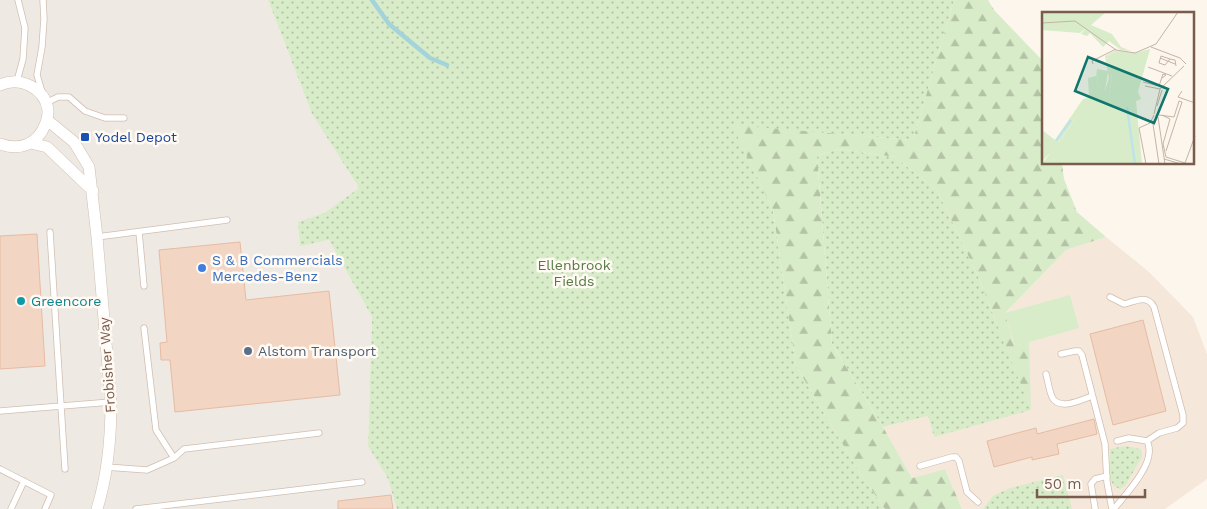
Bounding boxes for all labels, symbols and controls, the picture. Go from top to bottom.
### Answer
inset map [1042,12,1194,165]
place label: Yodel Depot [95,129,177,145]
marker: Yodel Depot [79,131,91,143]
place label: S & B Commercials Mercedes-Benz [212,252,343,284]
park label: Ellenbrook Fields [537,257,611,289]
marker: S & B Commercials Mercedes-Benz [196,262,208,274]
place label: Greencore [31,293,101,309]
marker: Greencore [15,295,27,307]
street label: Frobisher Way [96,316,118,413]
place label: Alstom Transport [258,343,376,359]
marker: Alstom Transport [242,345,254,357]
scale bar [1037,466,1144,498]
text: 50 m [1044,475,1081,493]

